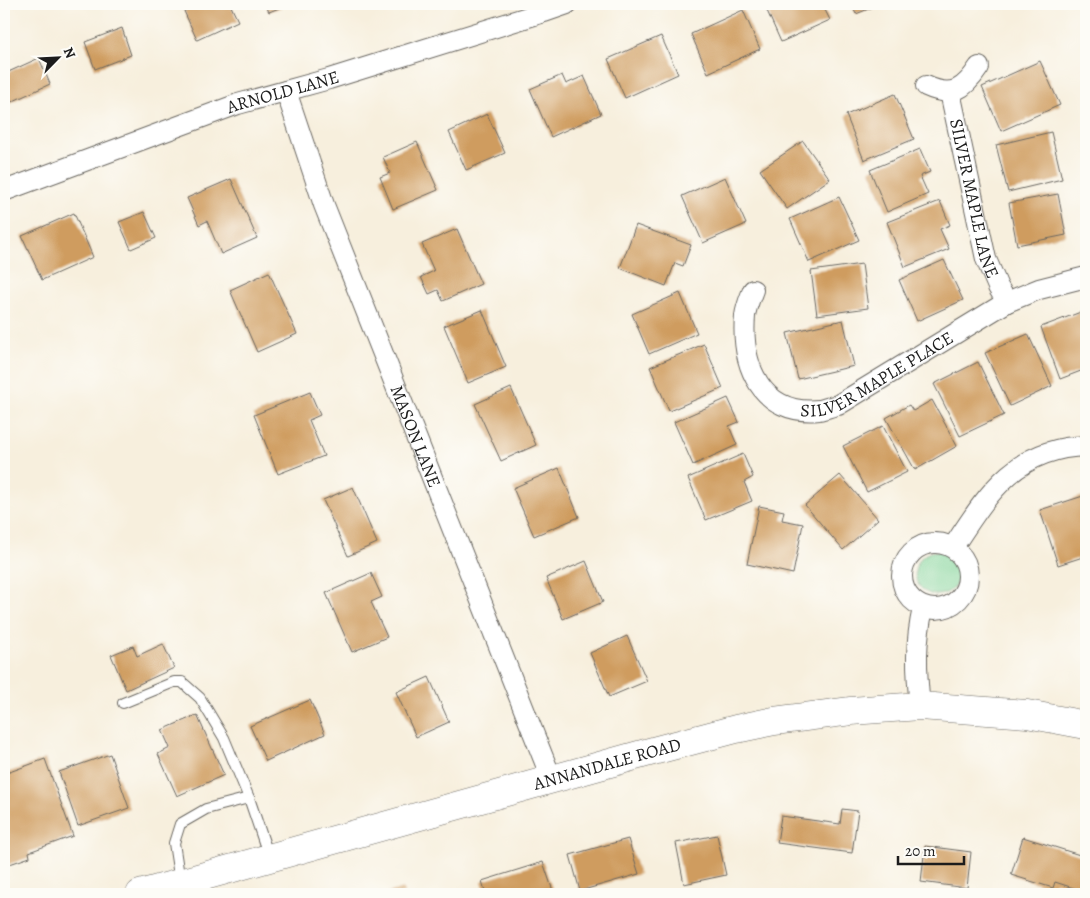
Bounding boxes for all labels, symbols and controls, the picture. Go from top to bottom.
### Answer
north arrow [32,32,82,82]
text: N [59,44,80,61]
street label: ARNOLD LANE [222,65,342,120]
street label: SILVER MAPLE LANE [944,116,1005,282]
street label: SILVER MAPLE PLACE [800,326,958,423]
street label: MASON LANE [385,382,447,491]
street label: ANNANDALE ROAD [530,732,684,796]
scale bar [898,833,964,865]
text: 20 m [905,841,936,861]

